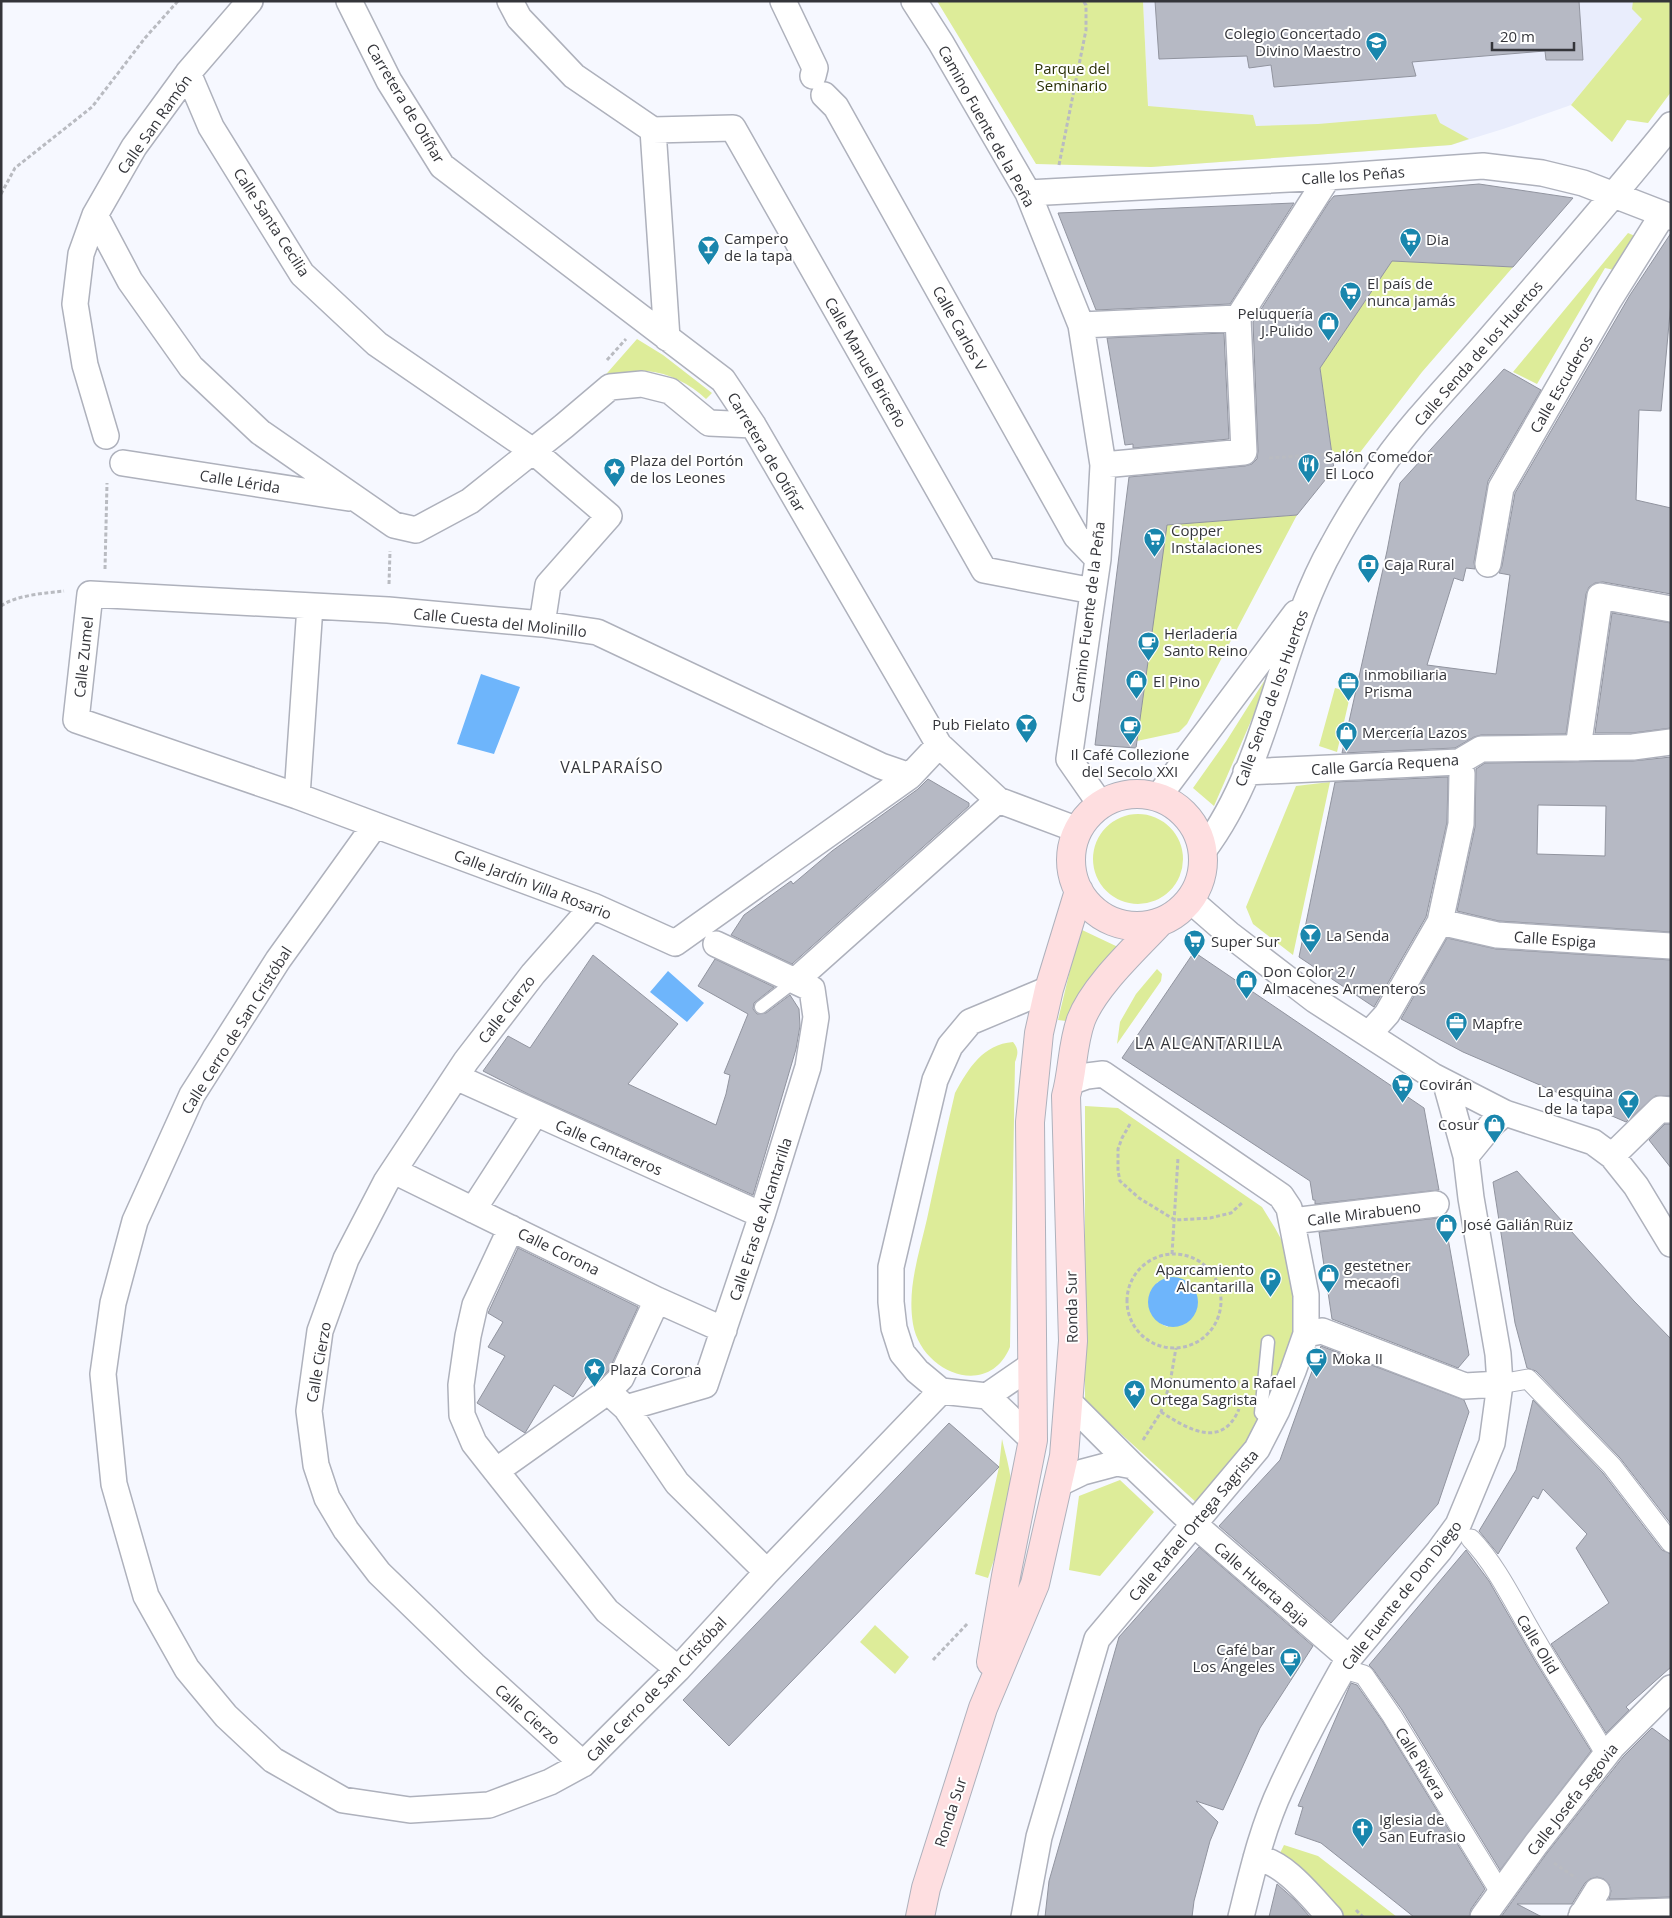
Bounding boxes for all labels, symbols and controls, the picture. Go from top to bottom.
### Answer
scale bar [1492,20,1574,52]
place label: Colegio Concertado Divino Maestro [1224,23,1361,60]
text: 20 m [1500,26,1535,46]
school or university icon: Colegio Concertado Divino Maestro [1365,30,1389,61]
street label: Carretera de Otíñar [362,39,450,167]
street label: Camino Fuente de la Peña [934,41,1040,211]
park label: Parque del Seminario [1034,58,1110,95]
street label: Calle San Ramón [112,70,196,178]
street label: Calle los Peñas [1301,161,1405,189]
street label: Calle Santa Cecilia [229,164,315,280]
supermarket icon: Dia [1398,227,1422,258]
place label: Campero de la tapa [724,228,793,265]
place label: Dia [1426,229,1449,249]
bar icon: Campero de la tapa [696,235,720,266]
place label: El país de nunca jamás [1367,273,1456,310]
street label: Calle Senda de los Huertos [1409,276,1547,430]
supermarket icon: El país de nunca jamás [1339,280,1363,311]
street label: Calle Carlos V [928,282,992,374]
street label: Calle Manuel Briceño [820,293,912,431]
place label: Peluquería J.Pulido [1238,303,1313,340]
shop icon: Peluquería J.Pulido [1317,310,1341,341]
street label: Calle Escuderos [1525,332,1597,436]
street label: Carretera de Otíñar [723,388,811,516]
place label: Salón Comedor El Loco [1325,446,1433,483]
place label: Plaza del Portón de los Leones [630,450,743,487]
restaurant icon: Salón Comedor El Loco [1297,453,1321,484]
place icon: Plaza del Portón de los Leones [602,457,626,488]
street label: Calle Lérida [198,465,282,497]
street label: Camino Fuente de la Peña [1067,520,1109,704]
place label: Copper Instalaciones [1171,520,1262,557]
supermarket icon: Copper Instalaciones [1143,527,1167,558]
bank icon: Caja Rural [1356,552,1380,583]
place label: Caja Rural [1384,554,1455,574]
street label: Calle Cuesta del Molinillo [412,603,588,641]
street label: Calle Senda de los Huertos [1230,607,1312,789]
street label: Calle Zumel [69,615,97,699]
place label: Herladería Santo Reino [1164,623,1248,660]
cafe icon: Herladería Santo Reino [1136,630,1160,661]
place label: inmobiliaria Prisma [1364,664,1447,701]
shop icon: El Pino [1125,669,1149,700]
place label: El Pino [1153,671,1200,691]
office icon: inmobiliaria Prisma [1336,671,1360,702]
bar icon: Pub Fielato [1014,712,1038,743]
place label: Pub Fielato [932,714,1010,734]
cafe icon: Il Café Collezione del Secolo XXI [1118,714,1142,745]
shop icon: Mercería Lazos [1334,720,1358,751]
place label: Mercería Lazos [1362,722,1467,742]
place label: Il Café Collezione del Secolo XXI [1071,744,1189,781]
street label: Calle García Requena [1310,749,1460,779]
district label: VALPARAÍSO [560,756,664,778]
street label: Calle Jardín Villa Rosario [451,845,615,923]
bar icon: La Senda [1298,923,1322,954]
place label: La Senda [1326,925,1389,945]
street label: Calle Espiga [1513,926,1597,952]
supermarket icon: Super Sur [1183,929,1207,960]
place label: Super Sur [1211,931,1280,951]
street label: Calle Cerro de San Cristóbal [176,942,296,1118]
place label: Don Color 2 / Almacenes Armenteros [1263,961,1426,998]
shop icon: Don Color 2 / Almacenes Armenteros [1235,968,1259,999]
street label: Calle Cierzo [473,971,539,1047]
office icon: Mapfre [1444,1011,1468,1042]
place label: Mapfre [1472,1013,1523,1033]
district label: LA ALCANTARILLA [1135,1032,1283,1054]
supermarket icon: Covirán [1391,1072,1415,1103]
place label: Covirán [1419,1074,1472,1094]
place label: La esquina de la tapa [1538,1081,1613,1118]
bar icon: La esquina de la tapa [1617,1088,1641,1119]
shop icon: Cosur [1483,1112,1507,1143]
street label: Calle Cantareros [552,1114,666,1180]
place label: Cosur [1438,1114,1479,1134]
street label: Calle Eras de Alcantarilla [724,1135,796,1303]
street label: Calle Mirabueno [1306,1196,1422,1230]
shop icon: José Galián Ruiz [1435,1212,1459,1243]
place label: José Galián Ruiz [1461,1214,1573,1234]
street label: Calle Corona [515,1223,603,1279]
place label: gestetner mecaofi [1344,1255,1411,1292]
place label: Aparcamiento Alcantarilla [1156,1259,1254,1296]
shop icon: gestetner mecaofi [1316,1262,1340,1293]
parking icon: Aparcamiento Alcantarilla [1258,1266,1282,1297]
street label: Ronda Sur [1060,1271,1082,1343]
street label: Calle Cierzo [301,1320,335,1404]
cafe icon: Moka II [1304,1346,1328,1377]
place label: Moka II [1332,1348,1383,1368]
place icon: Plaza Corona [582,1357,606,1388]
place label: Plaza Corona [610,1359,702,1379]
place label: Monumento a Rafael Ortega Sagrista [1150,1372,1296,1409]
place icon: Monumento a Rafael Ortega Sagrista [1122,1379,1146,1410]
street label: Calle Rafael Ortega Sagrista [1124,1445,1262,1605]
street label: Calle Fuente de Don Diego [1336,1516,1466,1674]
street label: Calle Huerta Baja [1210,1537,1314,1631]
street label: Calle Olid [1512,1611,1564,1677]
street label: Calle Cerro de San Cristóbal [581,1612,731,1766]
place label: Café bar Los Ángeles [1192,1639,1275,1676]
cafe icon: Café bar Los Ángeles [1279,1646,1303,1677]
street label: Calle Cierzo [491,1679,565,1749]
street label: Calle Rivera [1391,1723,1451,1803]
street label: Calle Josefa Segovia [1522,1739,1622,1859]
street label: Ronda Sur [929,1774,971,1850]
place label: Iglesia de San Eufrasio [1379,1809,1466,1846]
church icon: Iglesia de San Eufrasio [1351,1816,1375,1847]

